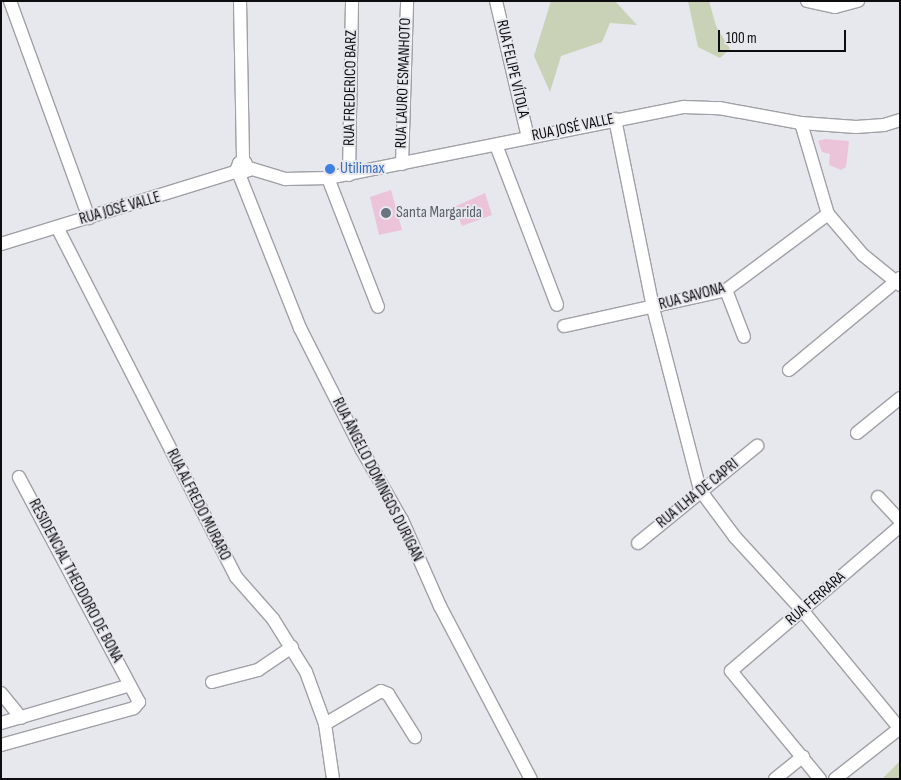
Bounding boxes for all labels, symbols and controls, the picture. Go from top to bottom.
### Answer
street label: RUA LAURO ESMANHOTO [392,17,416,149]
street label: RUA FELIPE VÍTOLA [491,18,533,120]
scale bar [721,20,848,52]
text: 100 m [726,29,757,48]
street label: RUA FREDERICO BARZ [340,30,362,146]
street label: RUA JOSÉ VALLE [530,110,616,146]
place label: Utilimax [340,159,384,179]
marker: Utilimax [324,163,336,175]
street label: RUA JOSÉ VALLE [77,188,163,230]
place label: Santa Margarida [396,203,482,223]
marker: Santa Margarida [380,207,392,219]
street label: RUA SAVONA [657,279,727,315]
street label: RUA ÂNGELO DOMINGOS DURIGAN [327,395,427,565]
street label: RUA ALFREDO MURARO [162,446,234,564]
street label: RUA ILHA DE CAPRI [653,455,743,533]
street label: RESIDENCIAL THEODORO DE BONA [24,496,126,666]
street label: RUA FERRARA [782,568,850,630]

